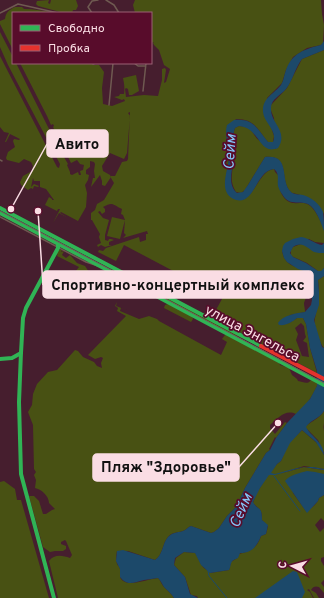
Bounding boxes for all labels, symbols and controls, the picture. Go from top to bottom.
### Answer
legend [12,12,152,64]
text: Свободно [48,21,105,37]
text: Пробка [48,41,90,57]
callout: Авито [47,130,108,157]
water label: Сейм [220,133,242,170]
text: Авито [55,136,99,155]
callout: Спортивно-концертный комплекс [43,271,313,298]
text: Спортивно-концертный комплекс [51,277,305,296]
street label: улица Энгельса [202,302,302,366]
callout: Пляж "Здоровье" [93,454,239,481]
text: Пляж "Здоровье" [101,459,231,478]
water label: Сейм [226,490,258,531]
north arrow [272,546,312,586]
text: С [276,561,290,569]

